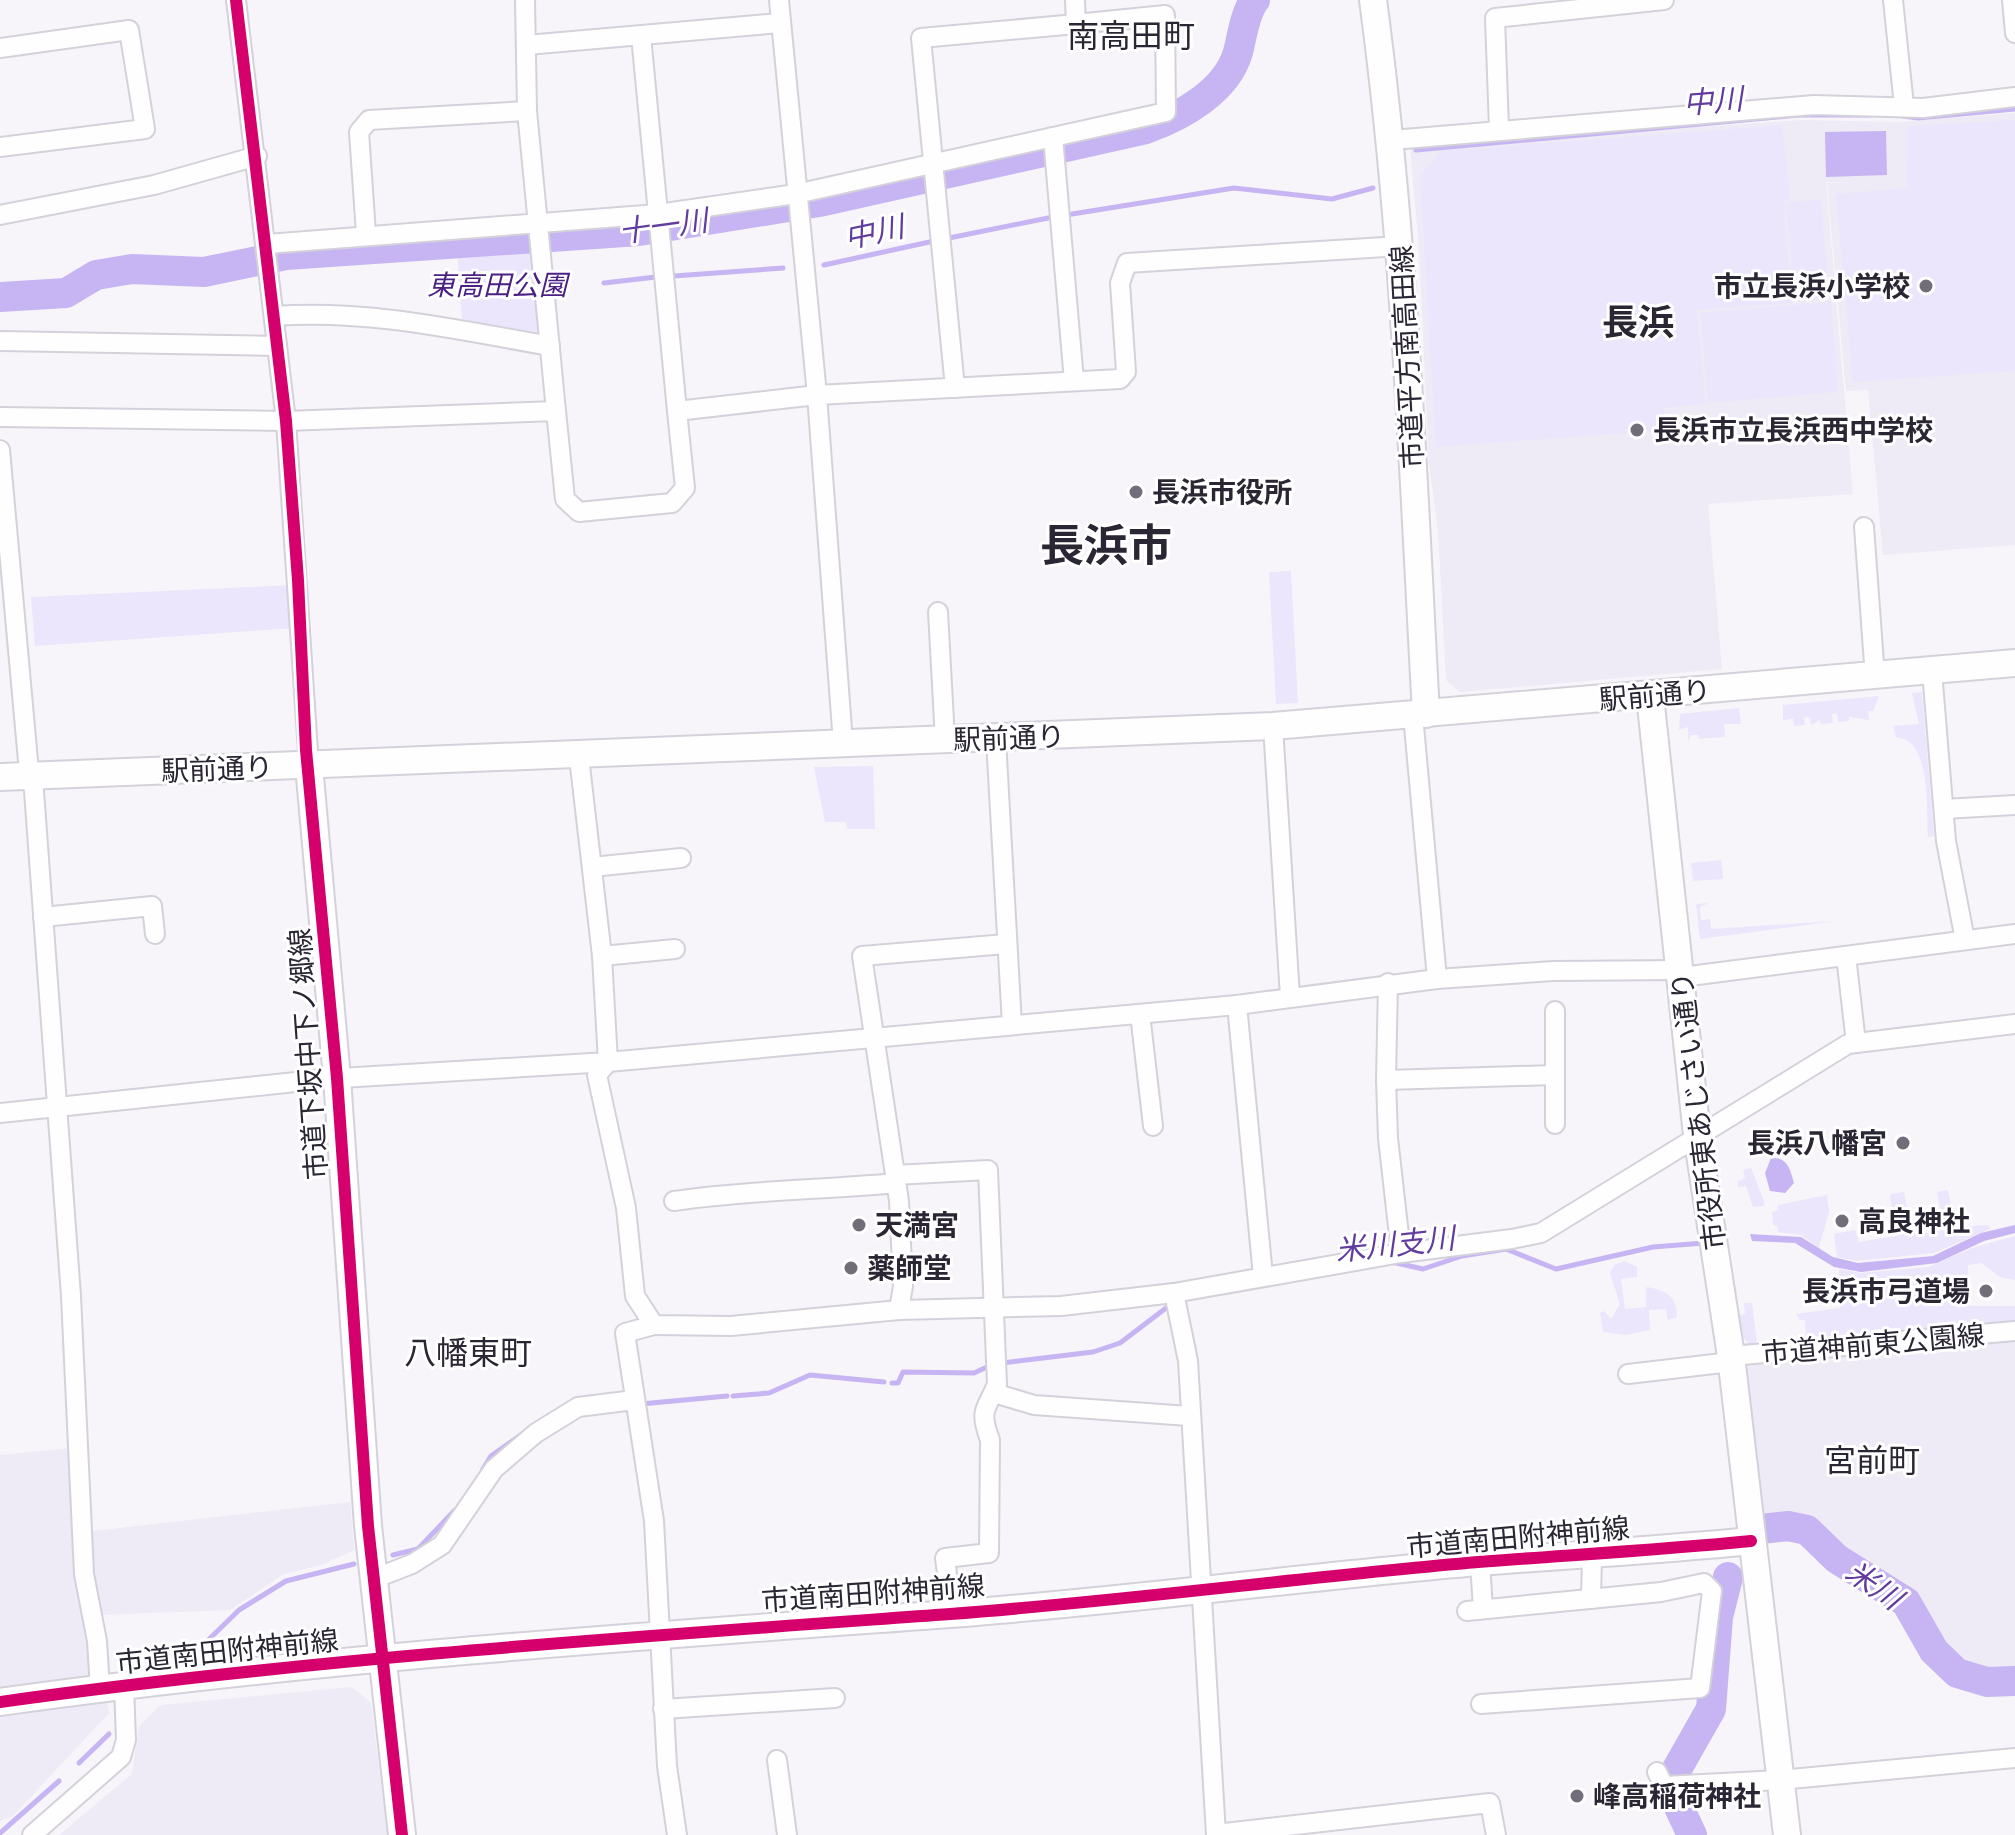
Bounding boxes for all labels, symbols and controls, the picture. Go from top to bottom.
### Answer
district label: 南高田町 [1067,14,1195,58]
water label: 中川 [1681,78,1748,124]
water label: 十一川 [616,199,713,253]
water label: 中川 [840,205,911,258]
street label: 市道平方南高田線 [1382,244,1432,470]
park label: 東高田公園 [427,266,571,304]
place label: 市立長浜小学校 [1714,267,1910,305]
marker: 市立長浜小学校 [1917,277,1935,295]
district label: 長浜 [1602,298,1674,347]
place label: 長浜市立長浜西中学校 [1653,411,1933,449]
marker: 長浜市立長浜西中学校 [1628,421,1646,439]
place label: 長浜市役所 [1152,473,1292,511]
marker: 長浜市役所 [1127,483,1145,501]
district label: 長浜市 [1040,515,1172,576]
street label: 駅前通り [1598,671,1712,719]
street label: 駅前通り [952,717,1066,759]
street label: 駅前通り [160,748,274,790]
street label: 市道下坂中下ノ郷線 [280,927,336,1181]
street label: 市役所東あじさい通り [1662,970,1734,1252]
place label: 長浜八幡宮 [1747,1124,1887,1162]
marker: 長浜八幡宮 [1894,1134,1912,1152]
place label: 高良神社 [1858,1202,1970,1240]
place label: 天満宮 [875,1206,959,1244]
marker: 高良神社 [1833,1212,1851,1230]
marker: 天満宮 [850,1216,868,1234]
water label: 米川支川 [1333,1217,1460,1271]
place label: 薬師堂 [867,1249,951,1287]
marker: 薬師堂 [842,1259,860,1277]
place label: 長浜市弓道場 [1802,1272,1970,1310]
marker: 長浜市弓道場 [1977,1282,1995,1300]
street label: 市道神前東公園線 [1760,1315,1986,1373]
district label: 八幡東町 [404,1331,532,1375]
district label: 宮前町 [1824,1439,1920,1483]
street label: 市道南田附神前線 [1405,1508,1631,1566]
water label: 米川 [1838,1551,1913,1621]
street label: 市道南田附神前線 [760,1566,986,1620]
street label: 市道南田附神前線 [114,1620,340,1682]
place label: 峰高稲荷神社 [1593,1777,1761,1815]
marker: 峰高稲荷神社 [1568,1787,1586,1805]

